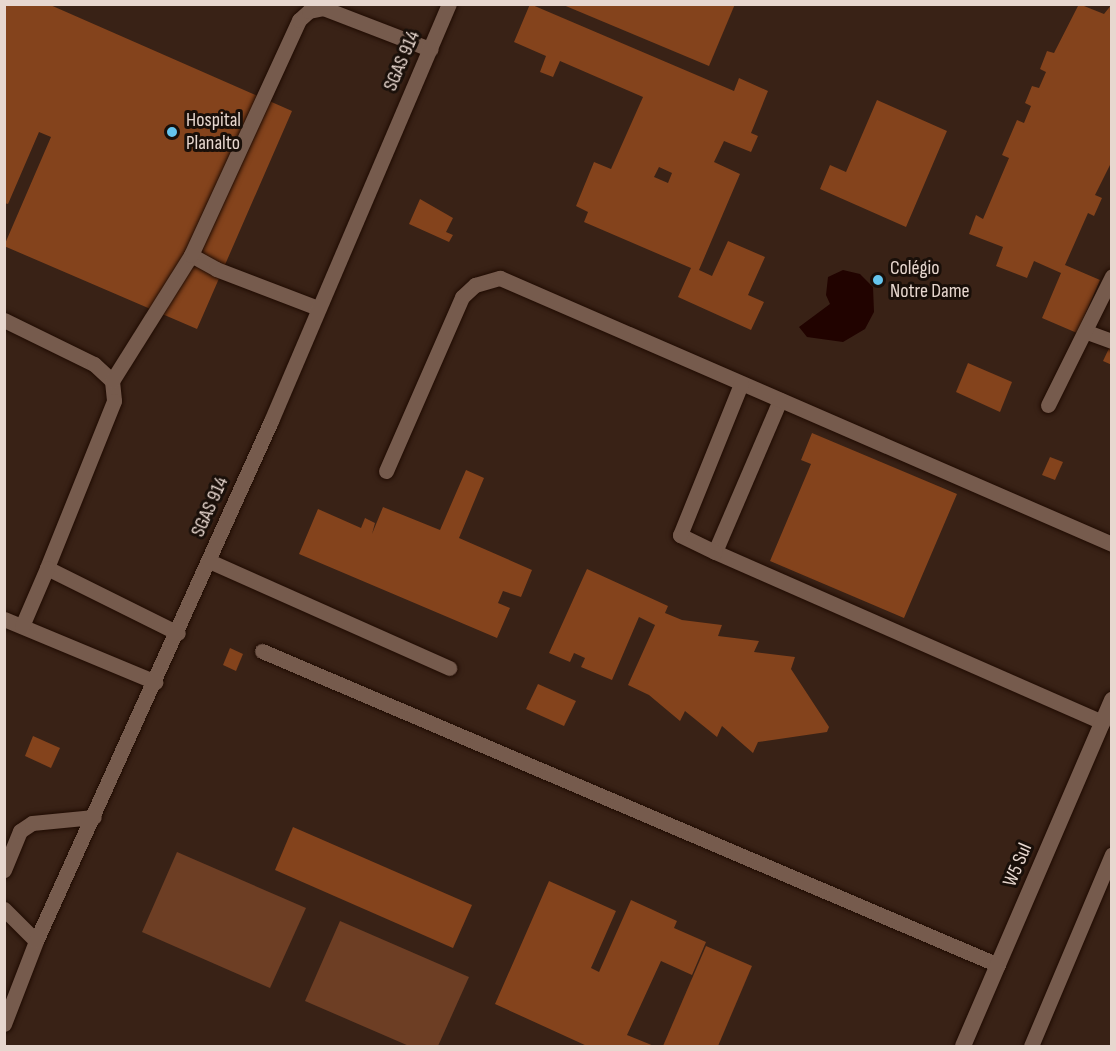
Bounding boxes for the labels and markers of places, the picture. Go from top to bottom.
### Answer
place label: Hospital Planalto [186,108,241,155]
marker: Hospital Planalto [163,123,181,141]
place label: Colégio Notre Dame [890,256,970,303]
marker: Colégio Notre Dame [871,273,885,287]

